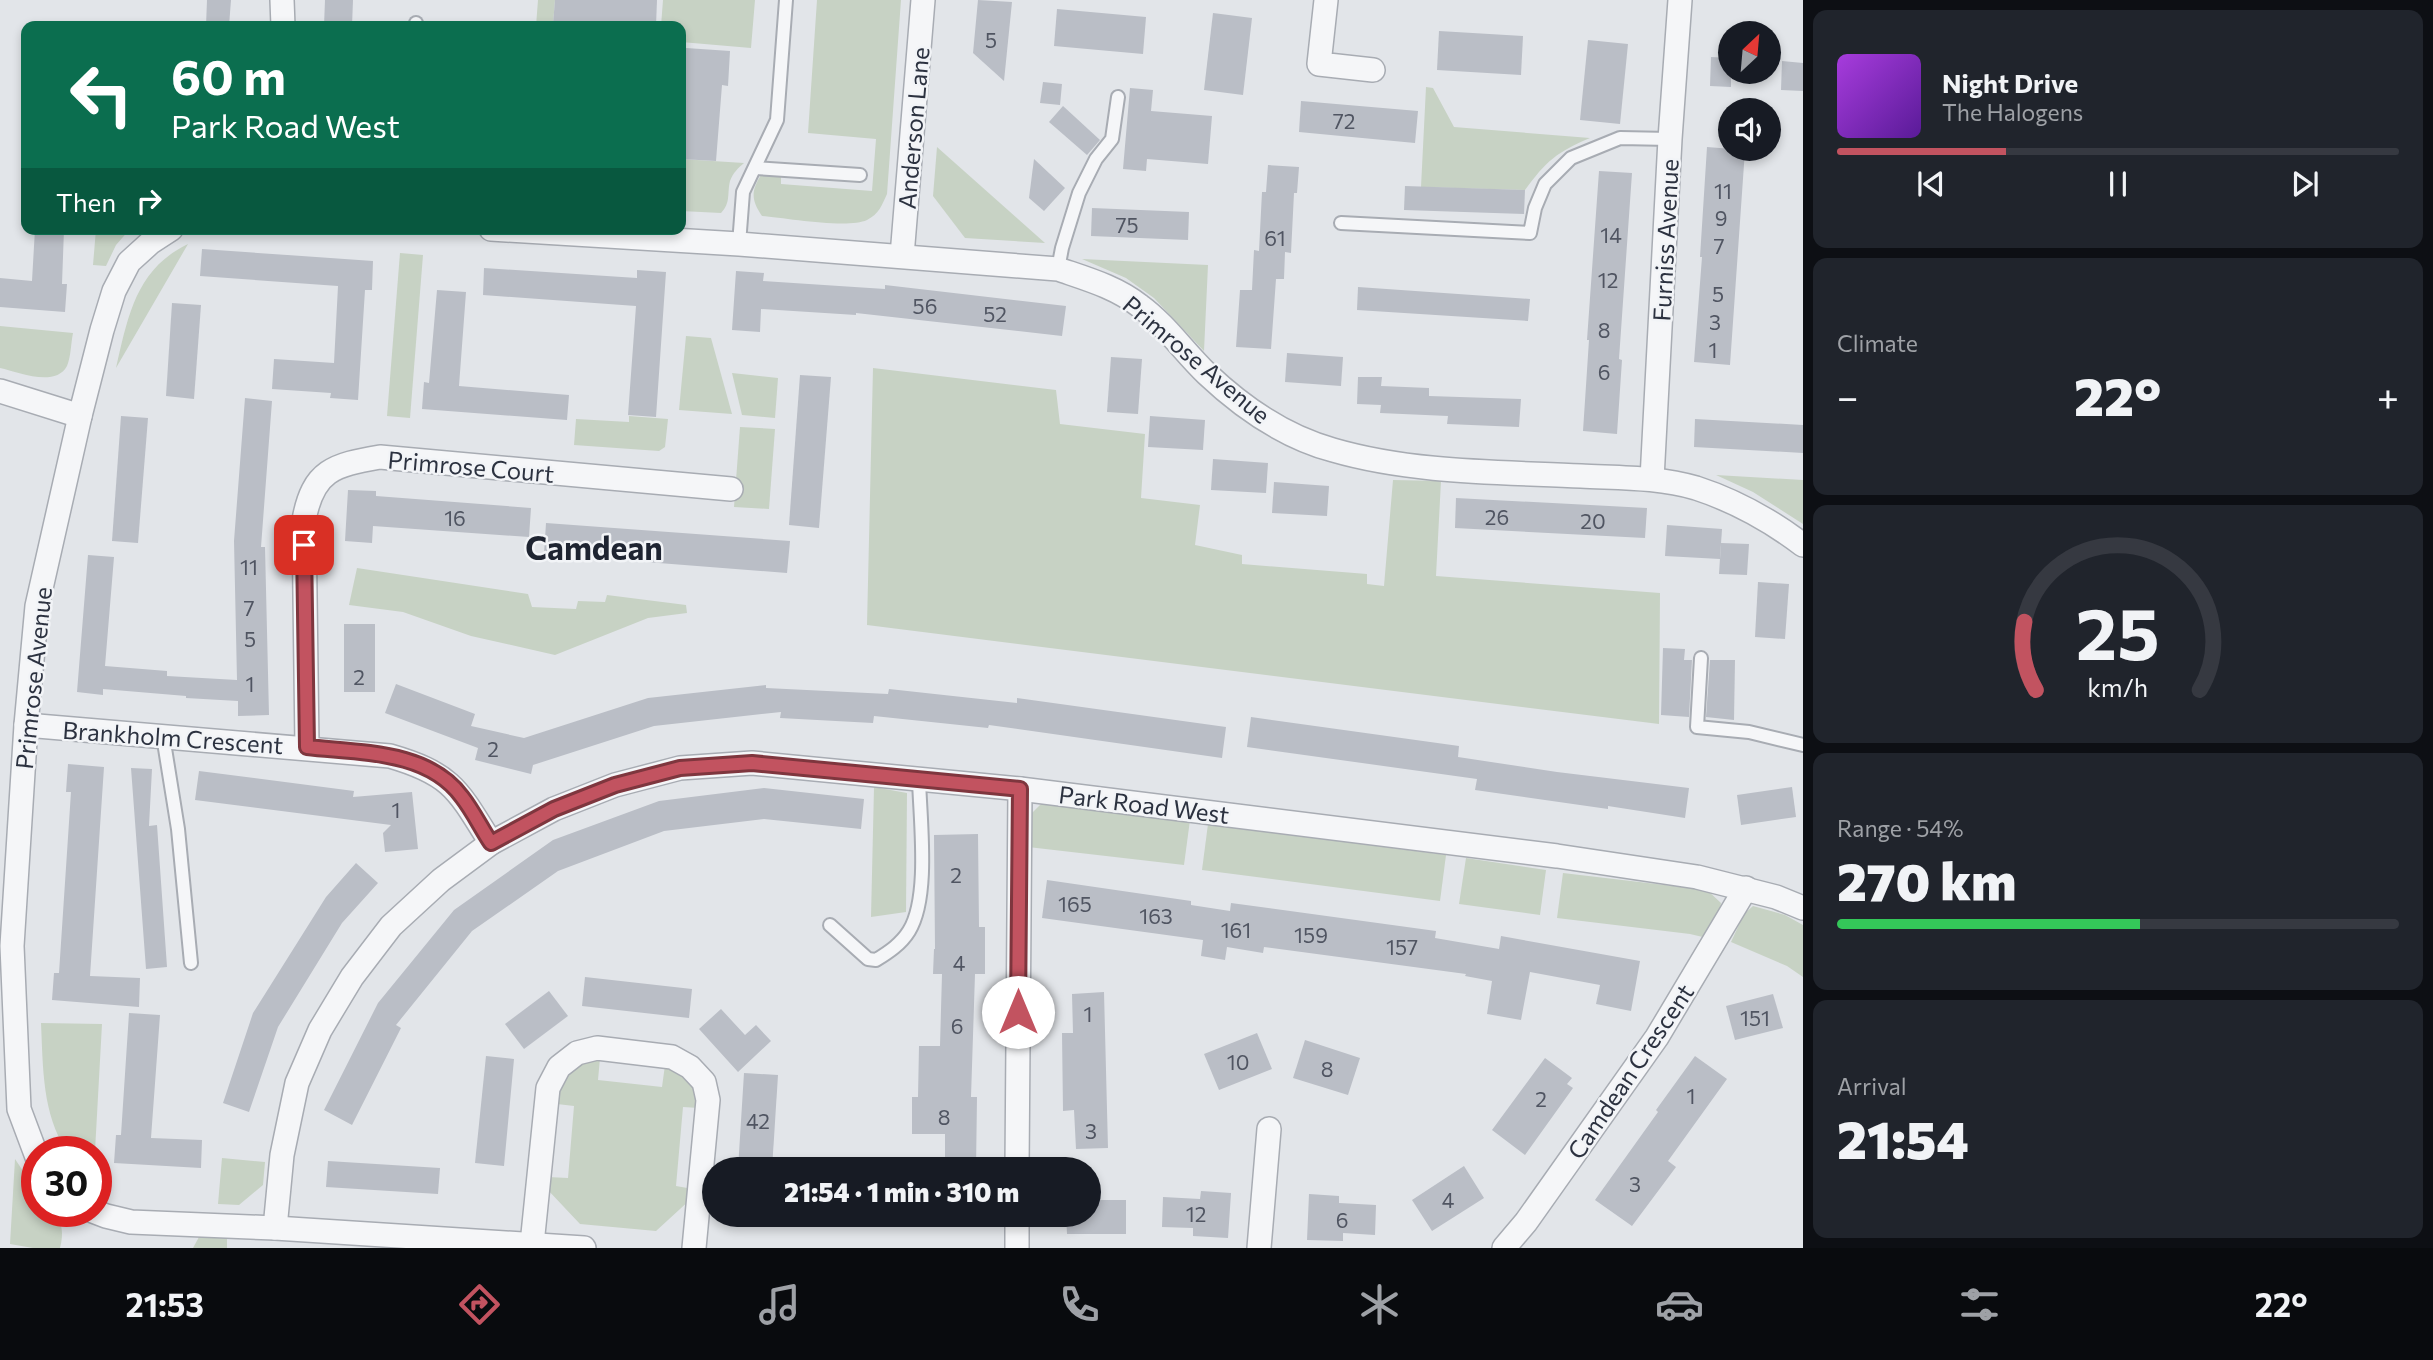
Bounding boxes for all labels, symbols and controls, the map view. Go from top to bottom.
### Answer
north arrow [1718,21,1782,84]
map controls [1718,21,1781,161]
house number: 5 [985,27,997,52]
text: 60 m [171,45,286,105]
street label: Anderson Lane [891,46,935,210]
icon: left [56,49,147,140]
text: Night Drive [1942,67,2078,98]
button: sound [1718,98,1781,161]
text: The Halogens [1942,98,2083,126]
text: Park Road West [171,105,400,145]
house number: 72 [1333,108,1355,133]
street label: Furniss Avenue [1646,158,1684,322]
icon: previous [1912,165,1950,203]
icon: pause [2099,165,2137,203]
icon: next [2286,165,2324,203]
house number: 11 [1714,178,1732,203]
icon: right [130,182,168,220]
text: Then [56,186,116,217]
house number: 9 [1715,205,1727,230]
house number: 75 [1115,212,1139,237]
house number: 14 [1600,222,1622,247]
house number: 61 [1264,225,1286,250]
house number: 7 [1713,233,1725,258]
house number: 12 [1598,267,1618,292]
house number: 5 [1712,281,1724,306]
street label: Primrose Avenue [1118,289,1276,429]
house number: 56 [913,293,937,318]
house number: 52 [983,301,1007,326]
house number: 3 [1709,309,1721,334]
house number: 8 [1598,317,1610,342]
text: Climate [1837,329,1918,357]
house number: 1 [1709,337,1717,362]
house number: 6 [1598,359,1610,384]
text: 22° [2074,363,2161,427]
text: − [1837,372,1859,419]
text: + [2377,372,2399,419]
street label: Primrose Court [387,444,556,488]
house number: 26 [1485,504,1509,529]
house number: 16 [444,505,466,530]
house number: 20 [1580,508,1606,533]
pin [274,515,334,575]
icon: arrive [285,526,323,564]
district label: Camdean [525,527,663,567]
house number: 11 [240,554,258,579]
street label: Primrose Avenue [9,585,57,771]
text: 25 [2076,586,2160,675]
house number: 7 [243,595,255,620]
house number: 5 [244,626,256,651]
house number: 2 [353,664,365,689]
house number: 1 [246,671,254,696]
text: km/h [2088,672,2148,702]
street label: Brankholm Crescent [62,715,284,759]
house number: 2 [487,736,499,761]
street label: Park Road West [1057,779,1231,829]
house number: 1 [392,797,400,822]
text: Range · 54% [1837,814,1963,842]
text: 270 km [1837,848,2016,912]
house number: 2 [950,862,962,887]
house number: 165 [1058,891,1092,916]
house number: 163 [1139,903,1173,928]
house number: 161 [1221,917,1251,942]
house number: 159 [1294,922,1328,947]
house number: 157 [1386,934,1418,959]
house number: 4 [953,950,966,975]
position arrow [981,975,1055,1049]
street label: Camdean Crescent [1561,978,1699,1164]
house number: 1 [1084,1001,1092,1026]
house number: 151 [1740,1005,1770,1030]
house number: 6 [951,1013,963,1038]
house number: 10 [1227,1049,1249,1074]
house number: 8 [1321,1056,1333,1081]
text: Arrival [1837,1072,1907,1100]
house number: 1 [1687,1083,1695,1108]
house number: 2 [1535,1086,1547,1111]
house number: 8 [938,1104,950,1129]
text: 21:54 [1837,1106,1969,1170]
house number: 42 [746,1108,770,1133]
house number: 3 [1085,1118,1097,1143]
speed limit sign: 30 [21,1136,112,1227]
house number: 3 [1629,1171,1641,1196]
text: 21:54 · 1 min · 310 m [784,1176,1019,1207]
house number: 4 [1442,1187,1455,1212]
house number: 12 [1186,1201,1206,1226]
house number: 6 [1336,1207,1348,1232]
icon: directions [455,1280,504,1329]
icon: music [755,1280,804,1329]
icon: phone [1055,1280,1104,1329]
icon: climate [1355,1280,1404,1329]
icon: car [1655,1280,1704,1329]
icon: filters [1955,1280,2004,1329]
text: 21:53 [125,1284,204,1324]
text: 22° [2255,1284,2307,1324]

